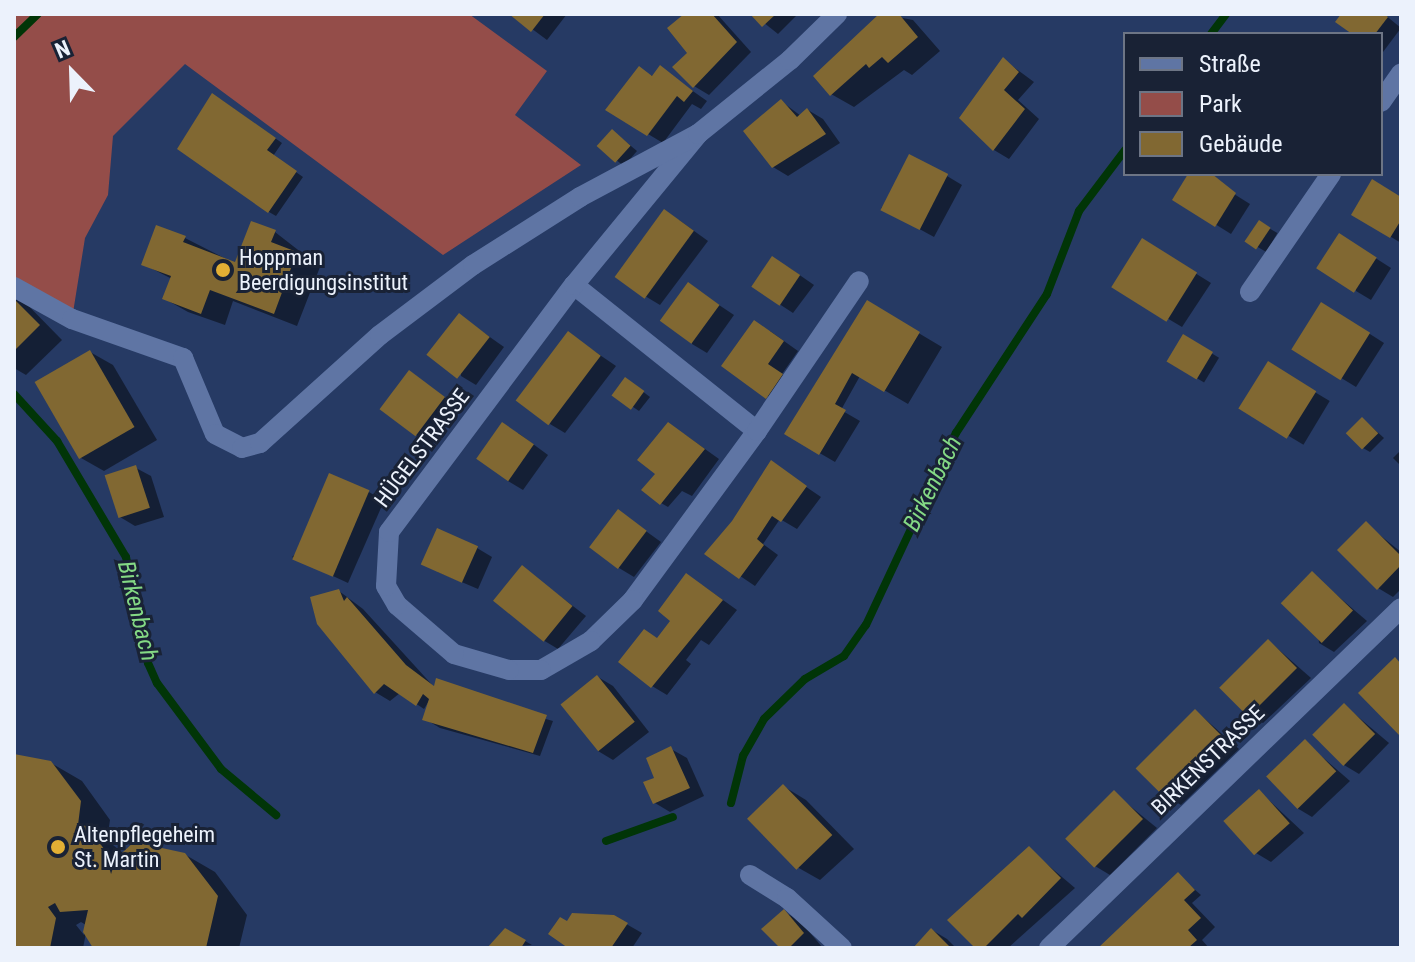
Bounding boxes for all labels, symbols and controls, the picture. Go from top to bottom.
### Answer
north arrow [32,32,112,112]
legend [1123,32,1383,176]
text: N [51,35,74,64]
text: Straße [1199,50,1261,78]
text: Park [1199,90,1242,118]
text: Gebäude [1199,130,1283,158]
place label: Hoppman Beerdigungsinstitut [239,244,408,296]
marker: Hoppman Beerdigungsinstitut [214,261,232,279]
street label: HÜGELSTRASSE [369,384,475,512]
water label: Birkenbach [898,432,968,536]
water label: Birkenbach [111,558,163,664]
street label: BIRKENSTRASSE [1146,700,1270,820]
place label: Altenpflegeheim St. Martin [74,821,215,872]
marker: Altenpflegeheim St. Martin [49,838,67,856]

